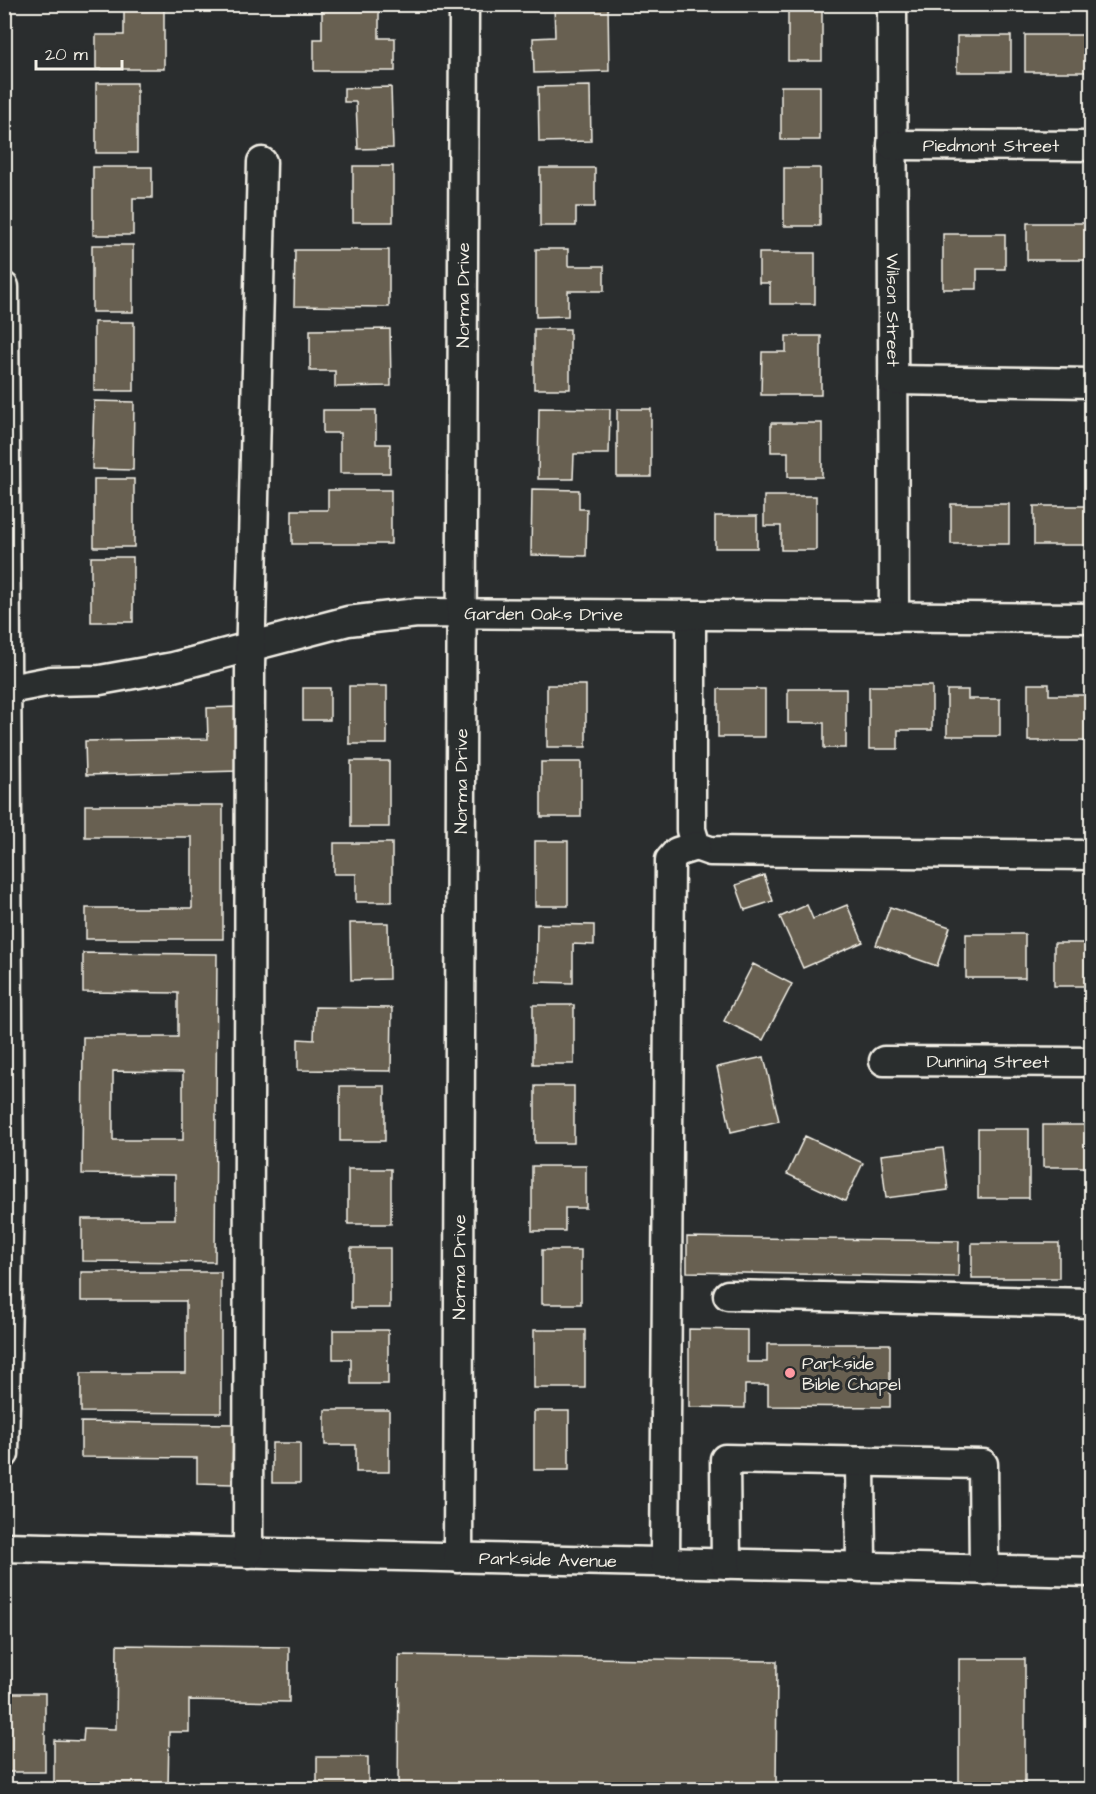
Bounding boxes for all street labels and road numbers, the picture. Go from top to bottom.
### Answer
street label: Piedmont Street [923,133,1060,158]
street label: Norma Drive [450,242,476,348]
street label: Wilson Street [880,253,906,367]
street label: Garden Oaks Drive [464,601,623,627]
street label: Norma Drive [448,728,474,834]
street label: Dunning Street [927,1049,1050,1075]
street label: Norma Drive [446,1214,472,1320]
street label: Parkside Avenue [479,1545,617,1574]

